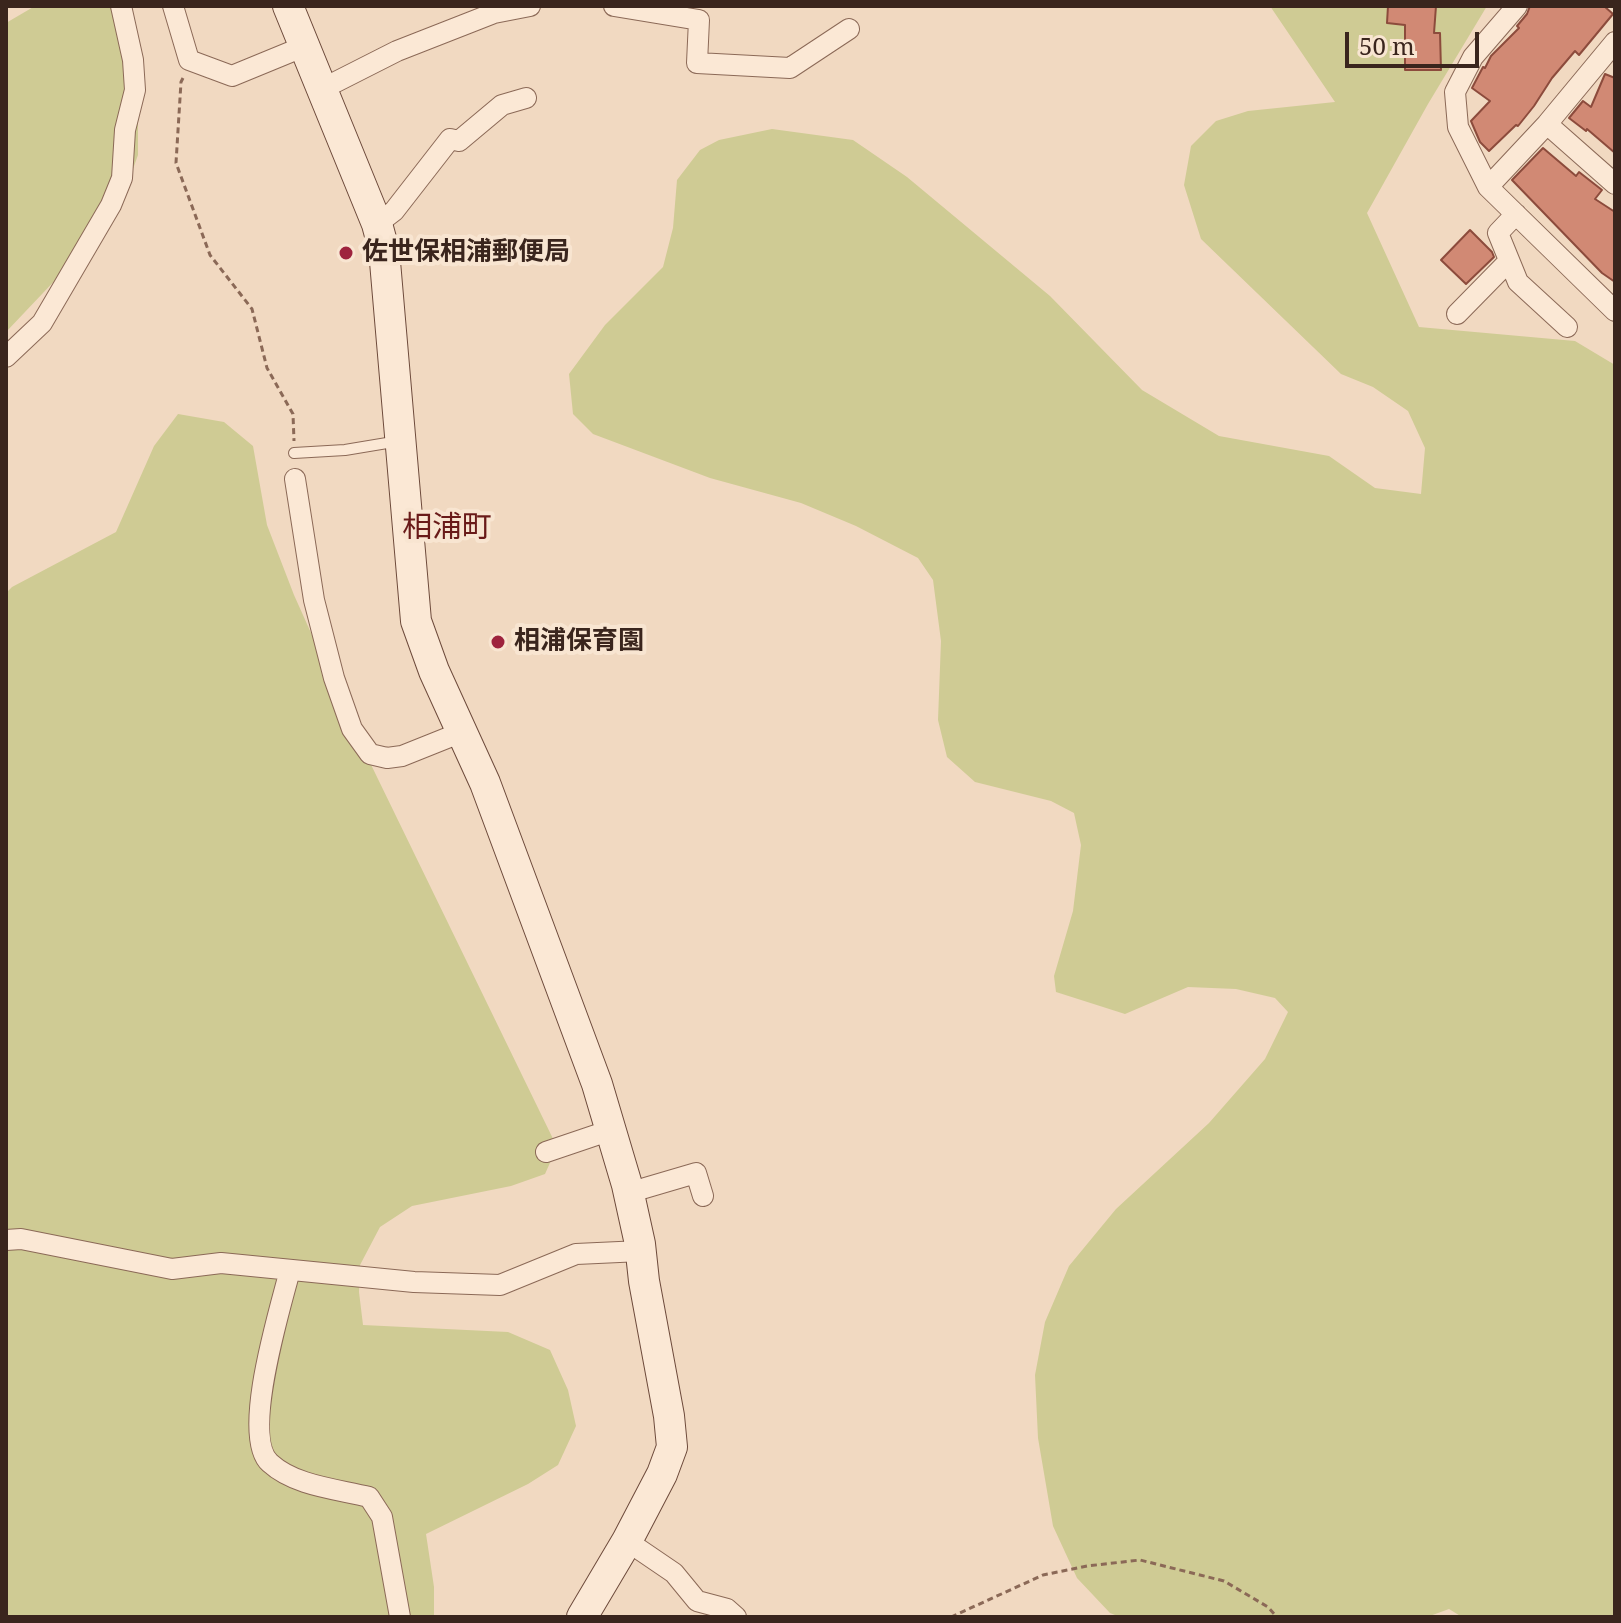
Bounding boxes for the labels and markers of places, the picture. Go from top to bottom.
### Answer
place label: 佐世保相浦郵便局 [362,237,570,269]
marker: 佐世保相浦郵便局 [337,244,355,262]
place label: 相浦保育園 [514,626,644,658]
marker: 相浦保育園 [489,633,507,651]

